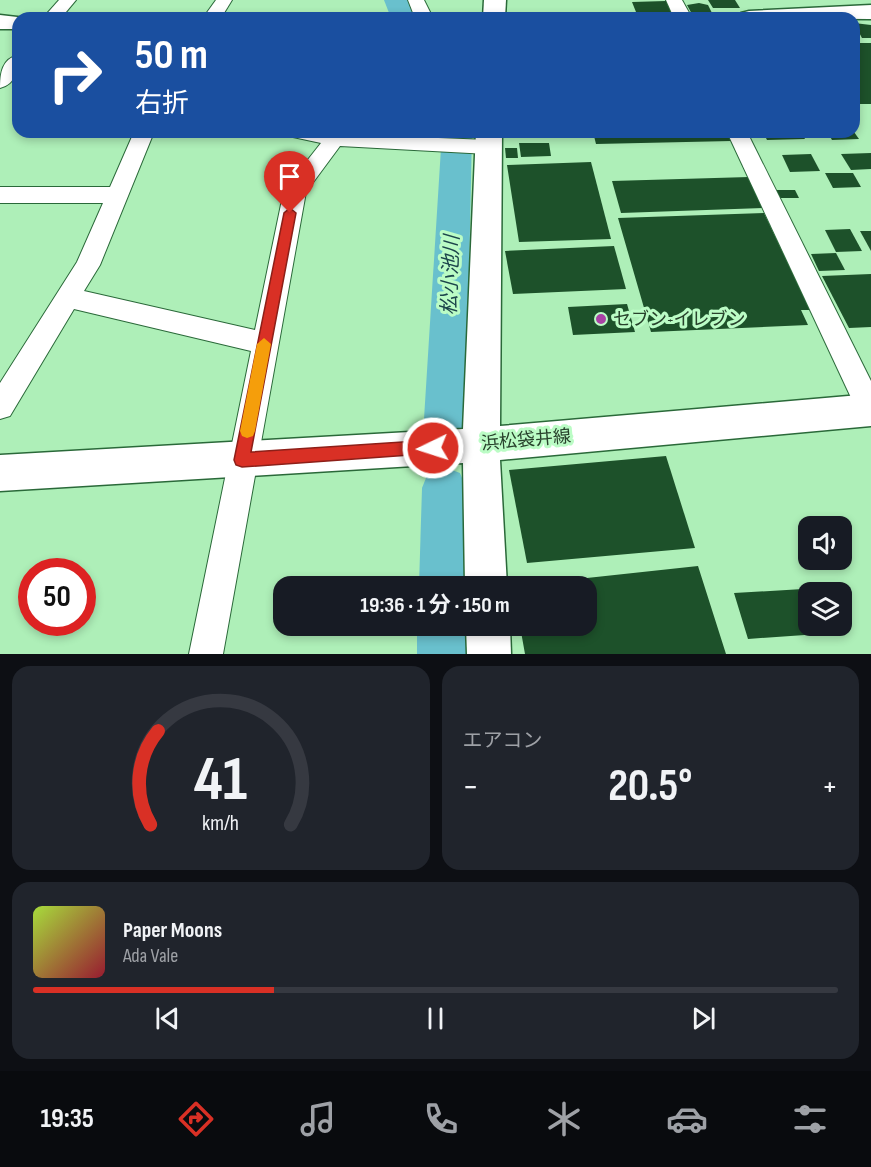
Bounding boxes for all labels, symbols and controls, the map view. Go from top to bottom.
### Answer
text: 50 m [135,30,208,81]
icon: right [36,36,114,114]
text: 右折 [135,88,189,120]
pin [264,151,315,213]
icon: arrive [273,160,306,193]
water label: 松小池川 [438,233,464,315]
place label: セブン-イレブン [613,309,746,330]
marker: セブン-イレブン [594,312,608,326]
position arrow [401,416,465,480]
street label: 浜松袋井線 [480,426,572,454]
map controls [798,516,852,636]
button: sound [798,516,852,570]
speed limit sign: 50 [18,558,96,636]
button: layers [798,582,852,636]
text: 19:36 · 1 分 · 150 m [360,592,510,619]
text: エアコン [463,729,543,753]
text: 41 [194,743,248,818]
text: 20.5° [608,759,692,814]
text: − [463,767,479,807]
text: + [822,767,838,807]
text: km/h [202,811,239,836]
text: Paper Moons [123,917,222,944]
text: Ada Vale [123,944,178,968]
icon: previous [151,1002,184,1035]
icon: pause [419,1002,452,1035]
icon: next [687,1002,720,1035]
icon: directions [175,1098,217,1140]
icon: music [297,1098,339,1140]
icon: phone [420,1098,462,1140]
icon: climate [543,1098,585,1140]
icon: car [666,1098,708,1140]
icon: filters [789,1098,831,1140]
text: 19:35 [40,1103,94,1135]

